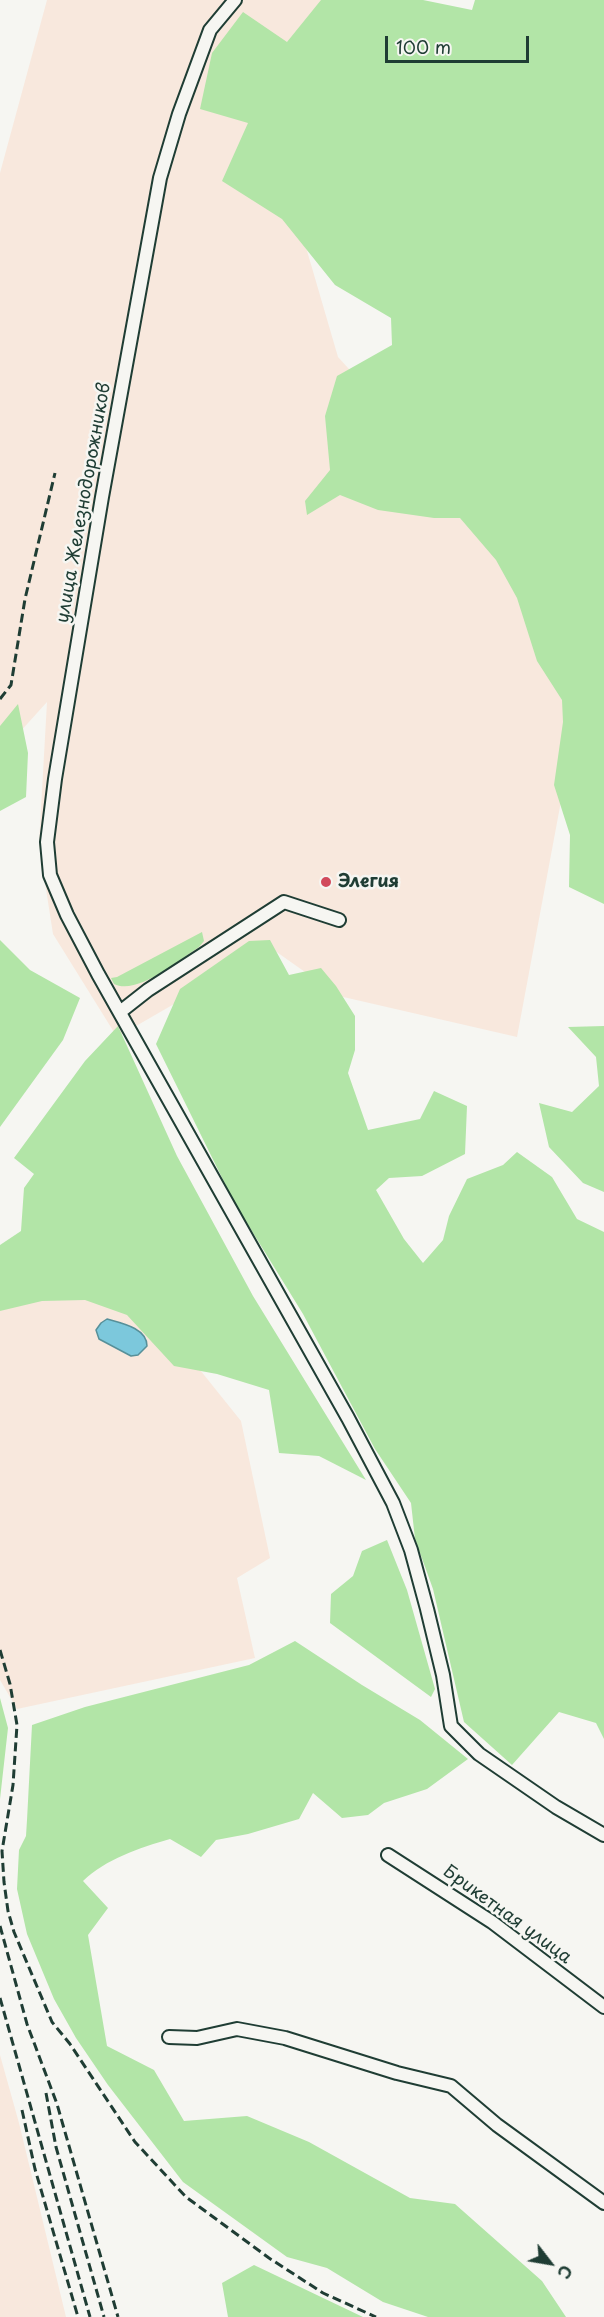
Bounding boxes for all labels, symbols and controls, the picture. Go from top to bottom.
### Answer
scale bar [388,24,532,62]
text: 100 m [396,33,451,60]
street label: улица Железнодорожников [52,381,116,625]
place label: Элегия [338,871,399,893]
marker: Элегия [319,875,333,889]
street label: Брикетная улица [439,1861,575,1969]
north arrow [520,2233,580,2293]
text: С [552,2261,579,2284]

